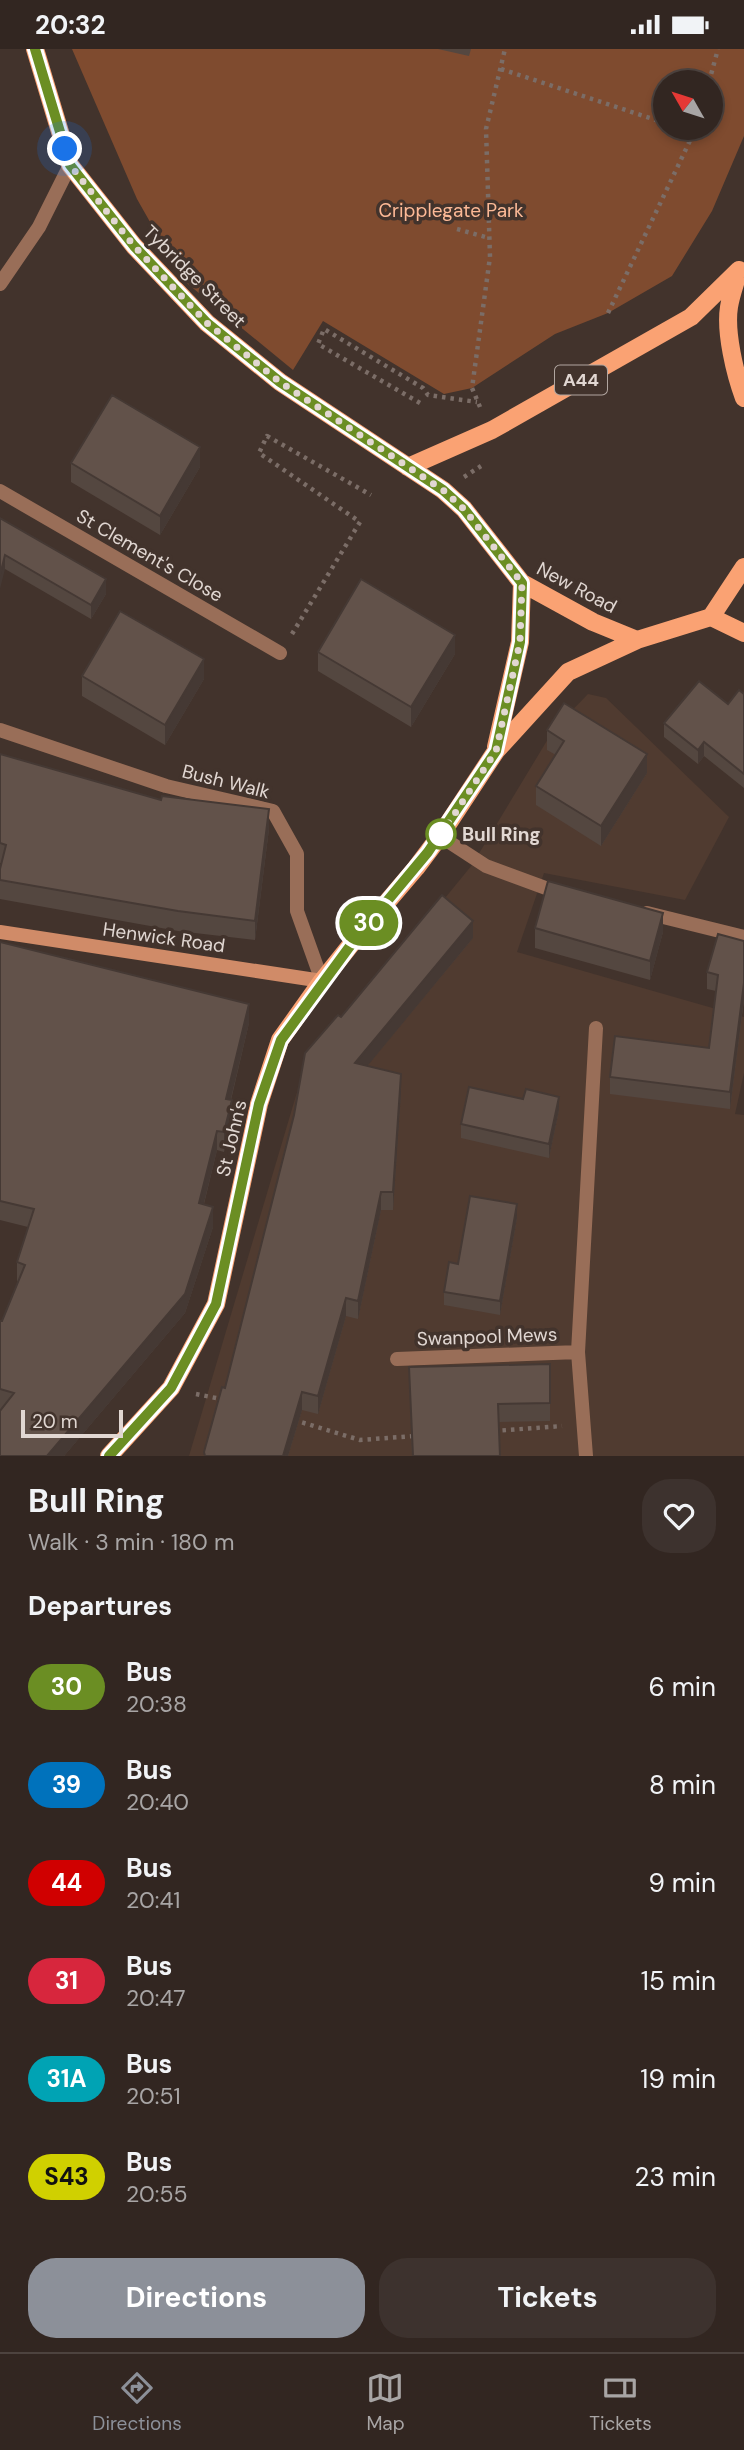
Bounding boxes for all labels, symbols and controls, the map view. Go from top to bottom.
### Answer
text: 20:32 [35,8,105,42]
north arrow [653,70,723,140]
map controls [653,70,723,140]
your location [47,131,82,166]
park label: Cripplegate Park [378,198,524,223]
street label: Tybridge Street [138,220,251,333]
road number: A44 [555,365,607,395]
street label: St Clement's Close [72,503,228,608]
street label: New Road [532,556,621,619]
street label: Bush Walk [179,759,273,805]
marker: Bull Ring [426,819,456,849]
place label: Bull Ring [462,822,541,847]
line badge: 30 [338,900,400,946]
text: 30 [353,907,385,938]
street label: Henwick Road [101,917,227,958]
street label: St John's [211,1097,252,1179]
street label: Swanpool Mews [416,1322,558,1351]
scale bar [21,1407,122,1439]
text: 20 m [32,1409,78,1434]
text: Bull Ring [28,1479,165,1522]
button: heart [642,1479,716,1553]
text: Walk · 3 min · 180 m [28,1527,234,1557]
text: Departures [28,1589,172,1623]
text: Bus [126,1655,172,1689]
text: 6 min [648,1670,716,1704]
text: 30 [51,1671,82,1702]
text: 20:38 [126,1689,187,1719]
text: Bus [126,1753,172,1787]
text: 8 min [649,1768,716,1802]
text: 39 [52,1769,81,1800]
text: 20:40 [126,1787,189,1817]
text: Bus [126,1851,172,1885]
text: 9 min [648,1866,716,1900]
text: 44 [51,1867,82,1898]
text: 20:41 [126,1885,181,1915]
text: Bus [126,1949,172,1983]
text: 15 min [641,1964,716,1998]
text: 31 [55,1965,78,1996]
text: 20:47 [126,1983,186,2013]
text: Bus [126,2047,172,2081]
text: 19 min [640,2062,716,2096]
text: 31A [46,2063,87,2094]
text: 20:51 [126,2081,181,2111]
text: Bus [126,2145,172,2179]
text: 23 min [634,2160,716,2194]
text: S43 [44,2161,89,2192]
text: 20:55 [126,2179,187,2209]
button: Directions [28,2258,365,2338]
button: Tickets [379,2258,716,2338]
tab: Directions [92,2369,182,2436]
tab: Map [366,2369,405,2436]
tab: Tickets [589,2369,652,2436]

